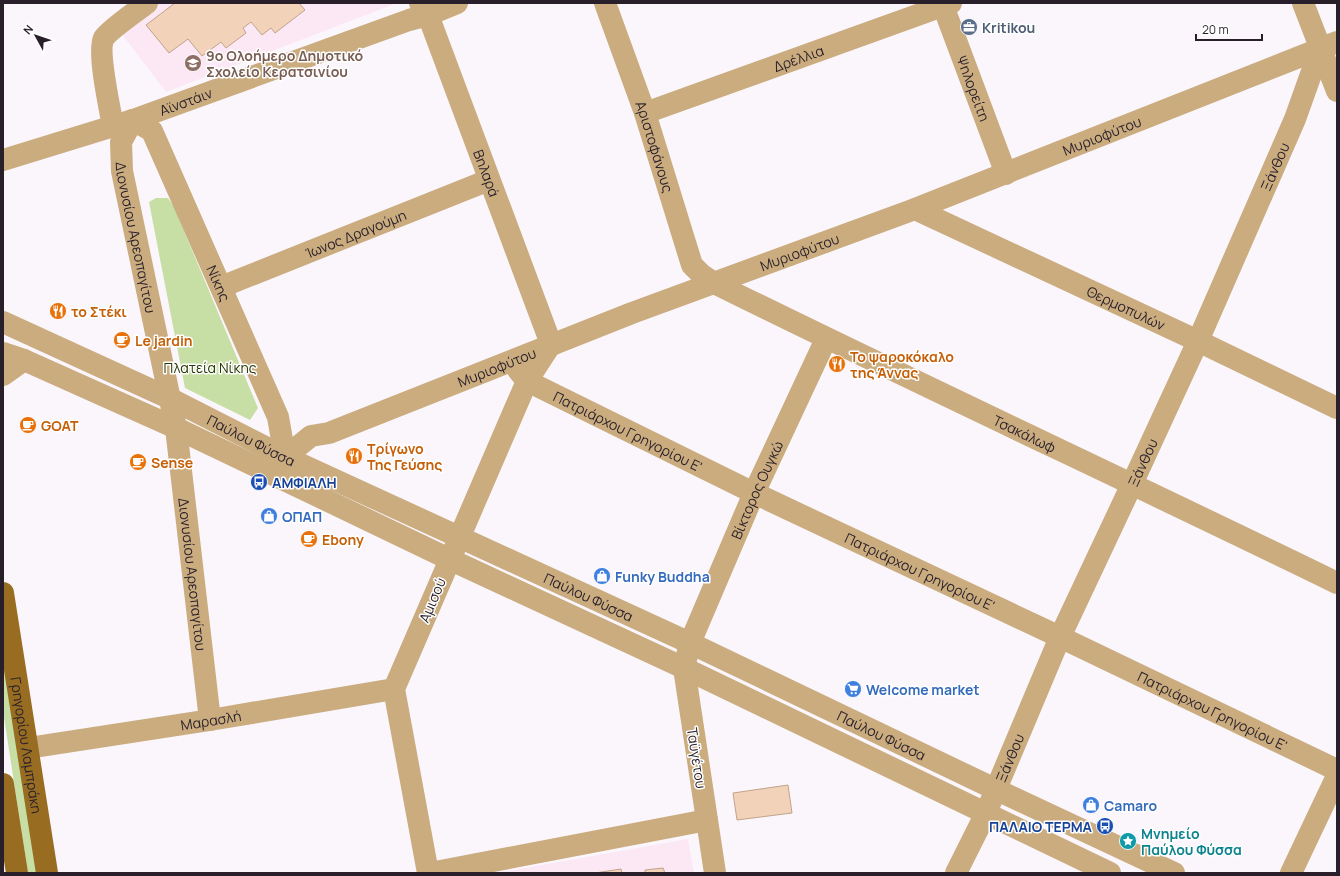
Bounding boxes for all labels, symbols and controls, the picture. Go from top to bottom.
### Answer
north arrow [16,16,56,56]
scale bar [1196,16,1262,42]
office icon: Kritikou [959,17,979,37]
place label: Kritikou [982,18,1035,37]
text: N [20,21,36,37]
text: 20 m [1202,21,1229,38]
street label: Δρέλλια [771,40,826,76]
place label: 9ο Ολοήμερο Δημοτικό Σχολείο Κερατσινίου [206,46,364,81]
school or university icon: 9ο Ολοήμερο Δημοτικό Σχολείο Κερατσινίου [183,53,203,73]
street label: Ψηλορείτη [953,53,995,124]
street label: Αϊνστάιν [157,83,215,119]
street label: Αριστοφάνους [632,98,679,195]
street label: Μυριοφύτου [1060,111,1144,159]
street label: Ξάνθου [1255,139,1293,194]
street label: Βηλαρά [469,146,505,199]
street label: Διονυσίου Αρεοπαγίτου [112,162,161,315]
street label: Ίωνος Δραγούμη [302,205,409,262]
street label: Μυριοφύτου [757,228,842,275]
street label: Νίκης [203,262,235,304]
street label: Θερμοπυλών [1084,281,1168,334]
restaurant icon: το Στέκι [48,301,68,321]
place label: το Στέκι [71,302,127,321]
cafe icon: Le jardin [112,330,132,350]
place label: Le jardin [135,331,193,350]
street label: Μυριοφύτου [454,343,539,391]
place label: Το ψαροκόκαλο της Άννας [850,347,954,382]
restaurant icon: Το ψαροκόκαλο της Άννας [827,354,847,374]
park label: Πλατεία Νίκης [164,358,257,377]
street label: Πατριάρχου Γρηγορίου Ε' [550,386,706,476]
street label: Παύλου Φύσσα [204,410,298,470]
street label: Τσακάλωφ [990,410,1060,456]
cafe icon: GOAT [18,415,38,435]
place label: GOAT [41,416,79,435]
street label: Ξάνθου [1123,435,1161,489]
street label: Βίκτορος Ουγκώ [726,437,787,542]
place label: Τρίγωνο Της Γεύσης [367,439,442,474]
restaurant icon: Τρίγωνο Της Γεύσης [344,446,364,466]
cafe icon: Sense [128,452,148,472]
place label: Sense [151,453,193,472]
bus stop icon: ΑΜΦΙΑΛΗ [249,472,269,492]
place label: ΑΜΦΙΑΛΗ [272,473,337,492]
street label: Διονυσίου Αρεοπαγίτου [175,497,211,652]
shop icon: ΟΠΑΠ [259,506,279,526]
place label: ΟΠΑΠ [282,507,322,526]
street label: Πατριάρχου Γρηγορίου Ε' [842,528,998,615]
cafe icon: Ebony [299,529,319,549]
place label: Ebony [322,530,364,549]
shop icon: Funky Buddha [592,566,612,586]
place label: Funky Buddha [615,567,710,586]
street label: Παύλου Φύσσα [541,568,636,625]
street label: Αμισού [414,575,450,625]
street label: Πατριάρχου Γρηγορίου Ε' [1135,666,1291,754]
street label: Γρηγορίου Λαμπράκη [7,675,47,815]
supermarket icon: Welcome market [843,679,863,699]
place label: Welcome market [866,680,980,699]
street label: Μαρασλή [179,705,243,734]
street label: Παύλου Φύσσα [834,705,929,764]
street label: Ταϋγέτου [683,726,711,790]
street label: Ξάνθου [991,731,1028,785]
shop icon: Camaro [1081,795,1101,815]
place label: Camaro [1104,796,1157,815]
bus stop icon: ΠΑΛΑΙΟ ΤΕΡΜΑ [1095,816,1115,836]
place label: ΠΑΛΑΙΟ ΤΕΡΜΑ [989,817,1093,836]
place label: Μνημείο Παύλου Φύσσα [1141,824,1242,859]
place icon: Μνημείο Παύλου Φύσσα [1118,831,1138,851]

